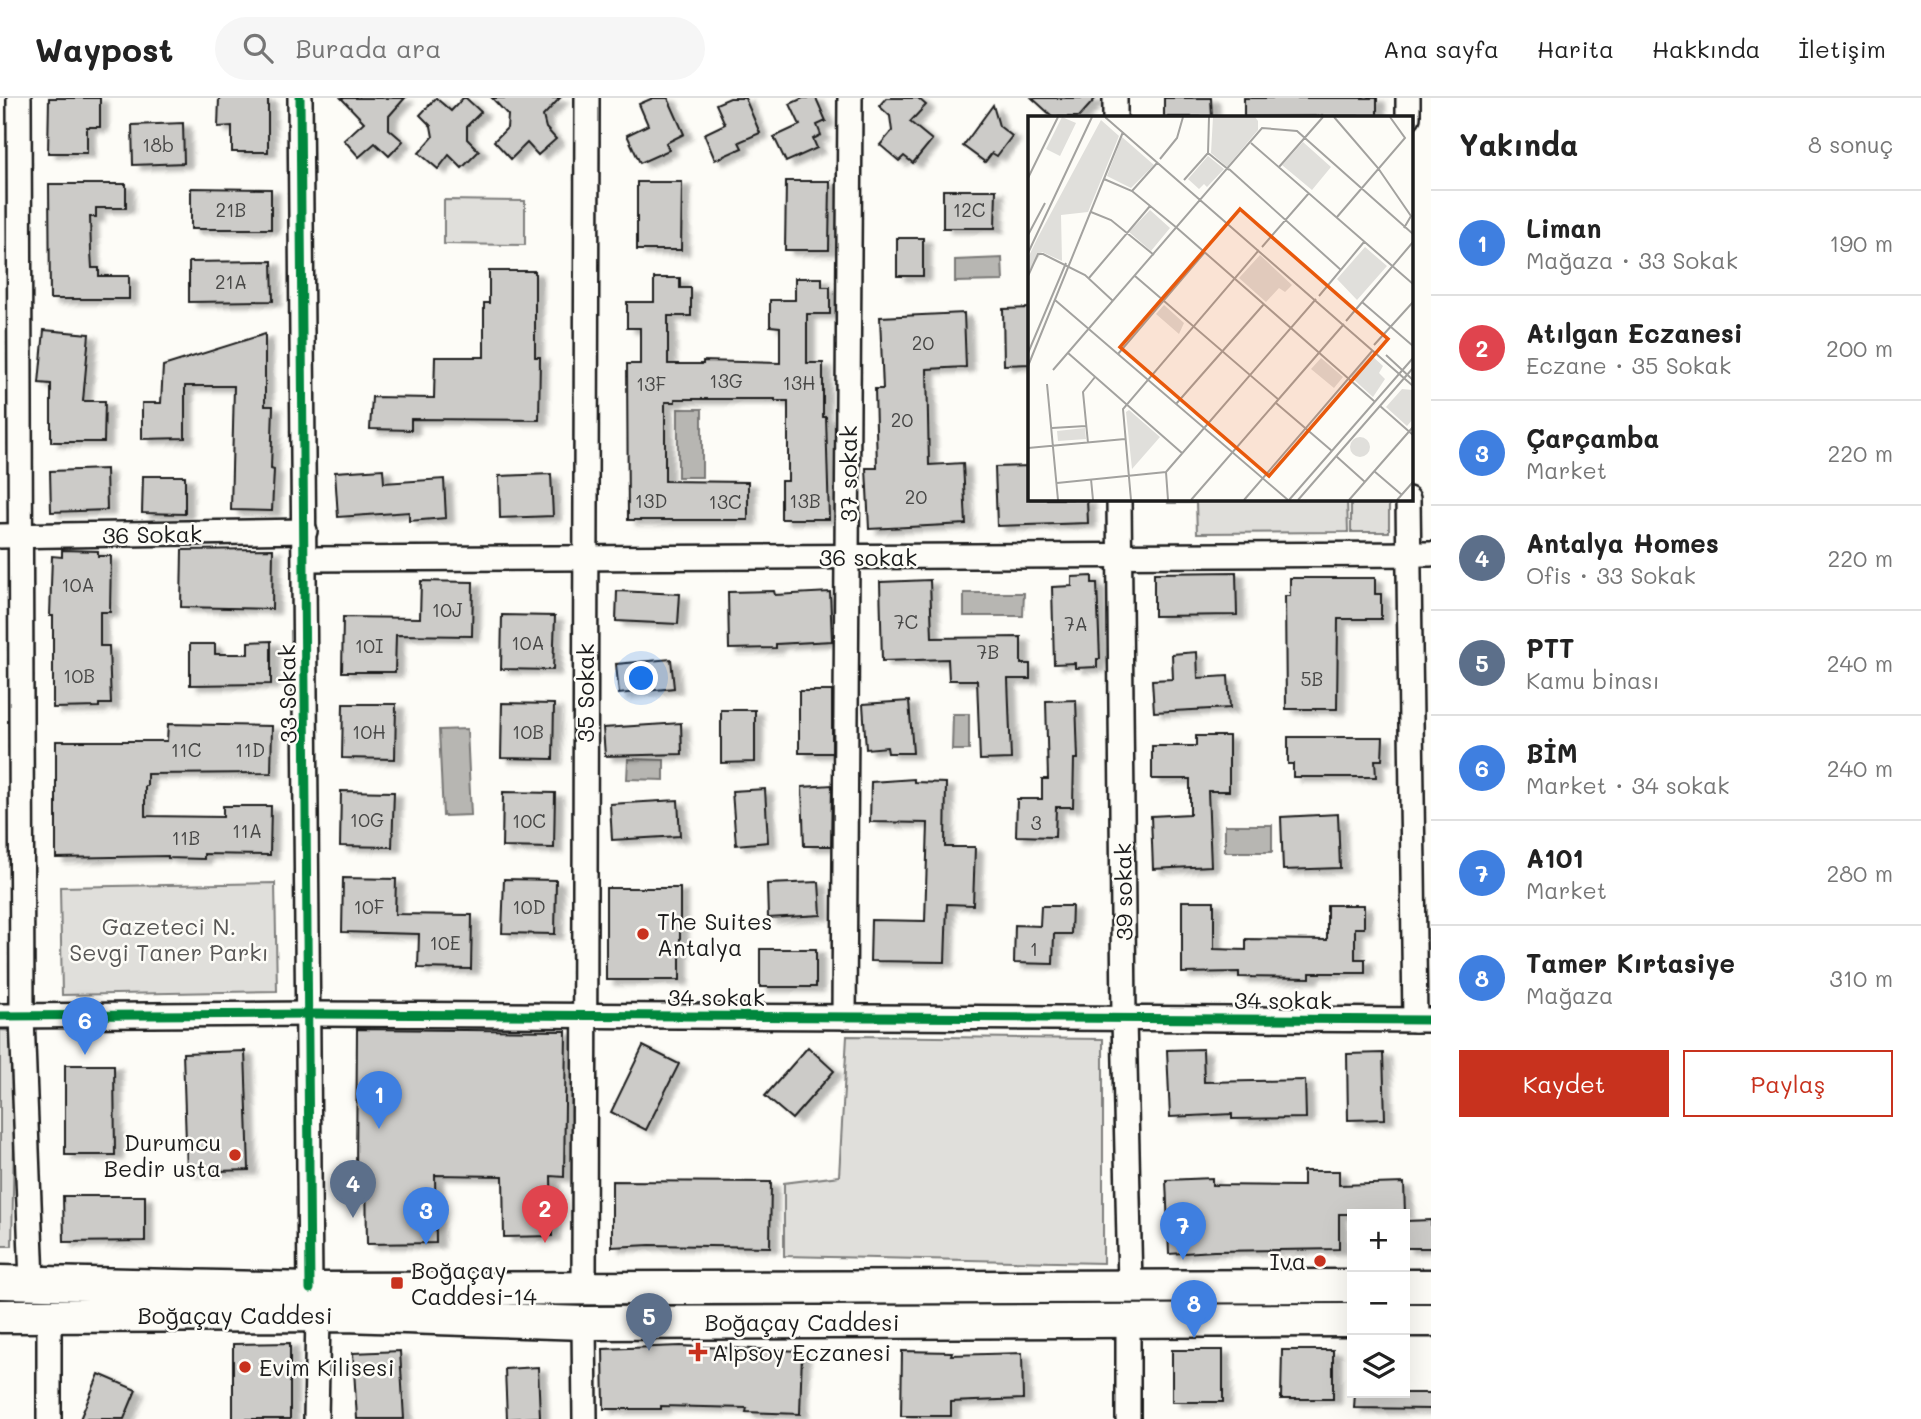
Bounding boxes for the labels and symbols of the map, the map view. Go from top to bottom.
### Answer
inset map [1028,116,1414,500]
house number: 18b [142,132,174,157]
house number: 21B [216,197,246,222]
house number: 12C [953,197,985,222]
house number: 21A [215,269,247,294]
house number: 20 [912,330,934,355]
house number: 13G [709,368,743,393]
house number: 13H [782,370,816,395]
house number: 13F [636,371,667,396]
house number: 20 [891,407,913,432]
street label: 37 sokak [833,425,863,523]
house number: 20 [905,484,927,509]
house number: 13D [635,488,667,513]
house number: 13B [789,488,821,513]
house number: 13C [708,489,742,514]
street label: 36 Sokak [102,518,202,550]
street label: 36 sokak [819,542,917,572]
house number: 10A [61,572,95,597]
house number: 10J [432,597,463,622]
house number: 7C [894,609,918,634]
house number: 7A [1064,611,1088,636]
house number: 10A [511,630,545,655]
house number: 10I [355,633,383,658]
house number: 7B [977,639,999,664]
street label: 35 Sokak [570,643,600,743]
street label: 33 Sokak [271,644,303,744]
your location [624,661,658,695]
house number: 10B [63,663,95,688]
house number: 5B [1301,666,1323,691]
house number: 10H [352,719,386,744]
house number: 10B [512,719,544,744]
house number: 11C [171,737,201,762]
house number: 11D [235,737,265,762]
house number: 10G [350,807,384,832]
house number: 10C [512,808,546,833]
house number: 3 [1030,810,1042,835]
house number: 11A [232,818,262,843]
house number: 11B [172,825,200,850]
street label: 39 sokak [1107,843,1139,941]
house number: 10F [354,894,385,919]
house number: 10D [512,894,546,919]
place label: The Suites Antalya [657,906,772,962]
park label: Gazeteci N. Sevgi Taner Parkı [69,911,269,967]
marker: The Suites Antalya [635,926,651,942]
house number: 10E [429,930,461,955]
house number: 1 [1030,936,1038,961]
street label: 34 sokak [667,982,765,1012]
street label: 34 sokak [1234,985,1332,1015]
pin: 6 [62,997,108,1055]
pin: 1 [356,1071,402,1129]
place label: Durumcu Bedir usta [104,1127,221,1183]
marker: Durumcu Bedir usta [227,1147,243,1163]
pin: 4 [330,1160,376,1218]
pin: 2 [522,1185,568,1243]
pin: 3 [403,1187,449,1245]
pin: 7 [1160,1202,1206,1260]
place label: Iva [1269,1246,1306,1276]
marker: Iva [1312,1253,1328,1269]
place label: Boğaçay Caddesi-14 [411,1255,537,1311]
marker: Boğaçay Caddesi-14 [389,1275,405,1291]
pin: 8 [1171,1280,1217,1338]
pin: 5 [626,1293,672,1351]
street label: Boğaçay Caddesi [137,1300,333,1330]
street label: Boğaçay Caddesi [704,1307,900,1337]
place label: Alpsoy Eczanesi [712,1337,891,1367]
marker: Alpsoy Eczanesi [690,1344,706,1360]
place label: Evim Kilisesi [259,1352,395,1382]
marker: Evim Kilisesi [237,1359,253,1375]

